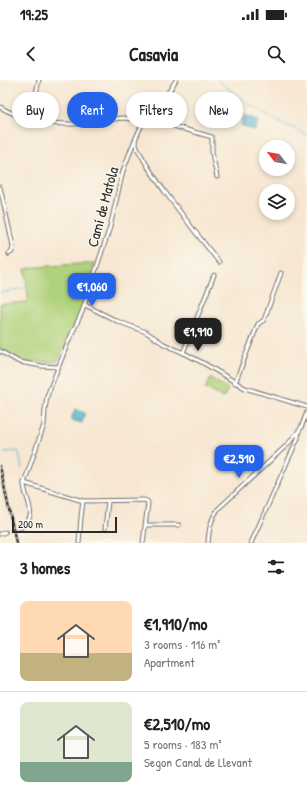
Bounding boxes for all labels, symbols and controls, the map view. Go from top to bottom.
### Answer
text: 19:25 [20,4,48,25]
text: Casavia [129,42,178,67]
icon: back [20,43,42,65]
icon: search [265,43,287,65]
chip: Buy [12,92,59,128]
chip: Rent [67,92,118,128]
chip: Filters [126,92,187,128]
chip: New [195,92,243,128]
north arrow [259,140,295,176]
map controls [259,140,295,220]
street label: Camí de Matola [82,164,123,249]
button: layers [259,184,295,220]
pin: €1,060 [59,273,125,307]
text: €1,060 [77,277,107,295]
pin: €1,910 [165,318,231,352]
text: €1,910 [184,322,212,340]
pin: €2,510 [206,445,272,479]
text: €2,510 [223,449,255,467]
scale bar [12,515,117,534]
text: 200 m [18,517,43,531]
text: 3 homes [20,556,70,579]
icon: filters [265,556,287,578]
text: €1,910/mo [144,612,207,635]
icon: home [52,617,100,665]
text: 3 rooms · 116 m² [144,635,220,653]
text: Apartment [144,653,195,671]
text: €2,510/mo [144,712,210,735]
icon: home [52,718,100,766]
text: 5 rooms · 183 m² [144,735,221,753]
text: Segon Canal de Llevant [144,753,252,771]

